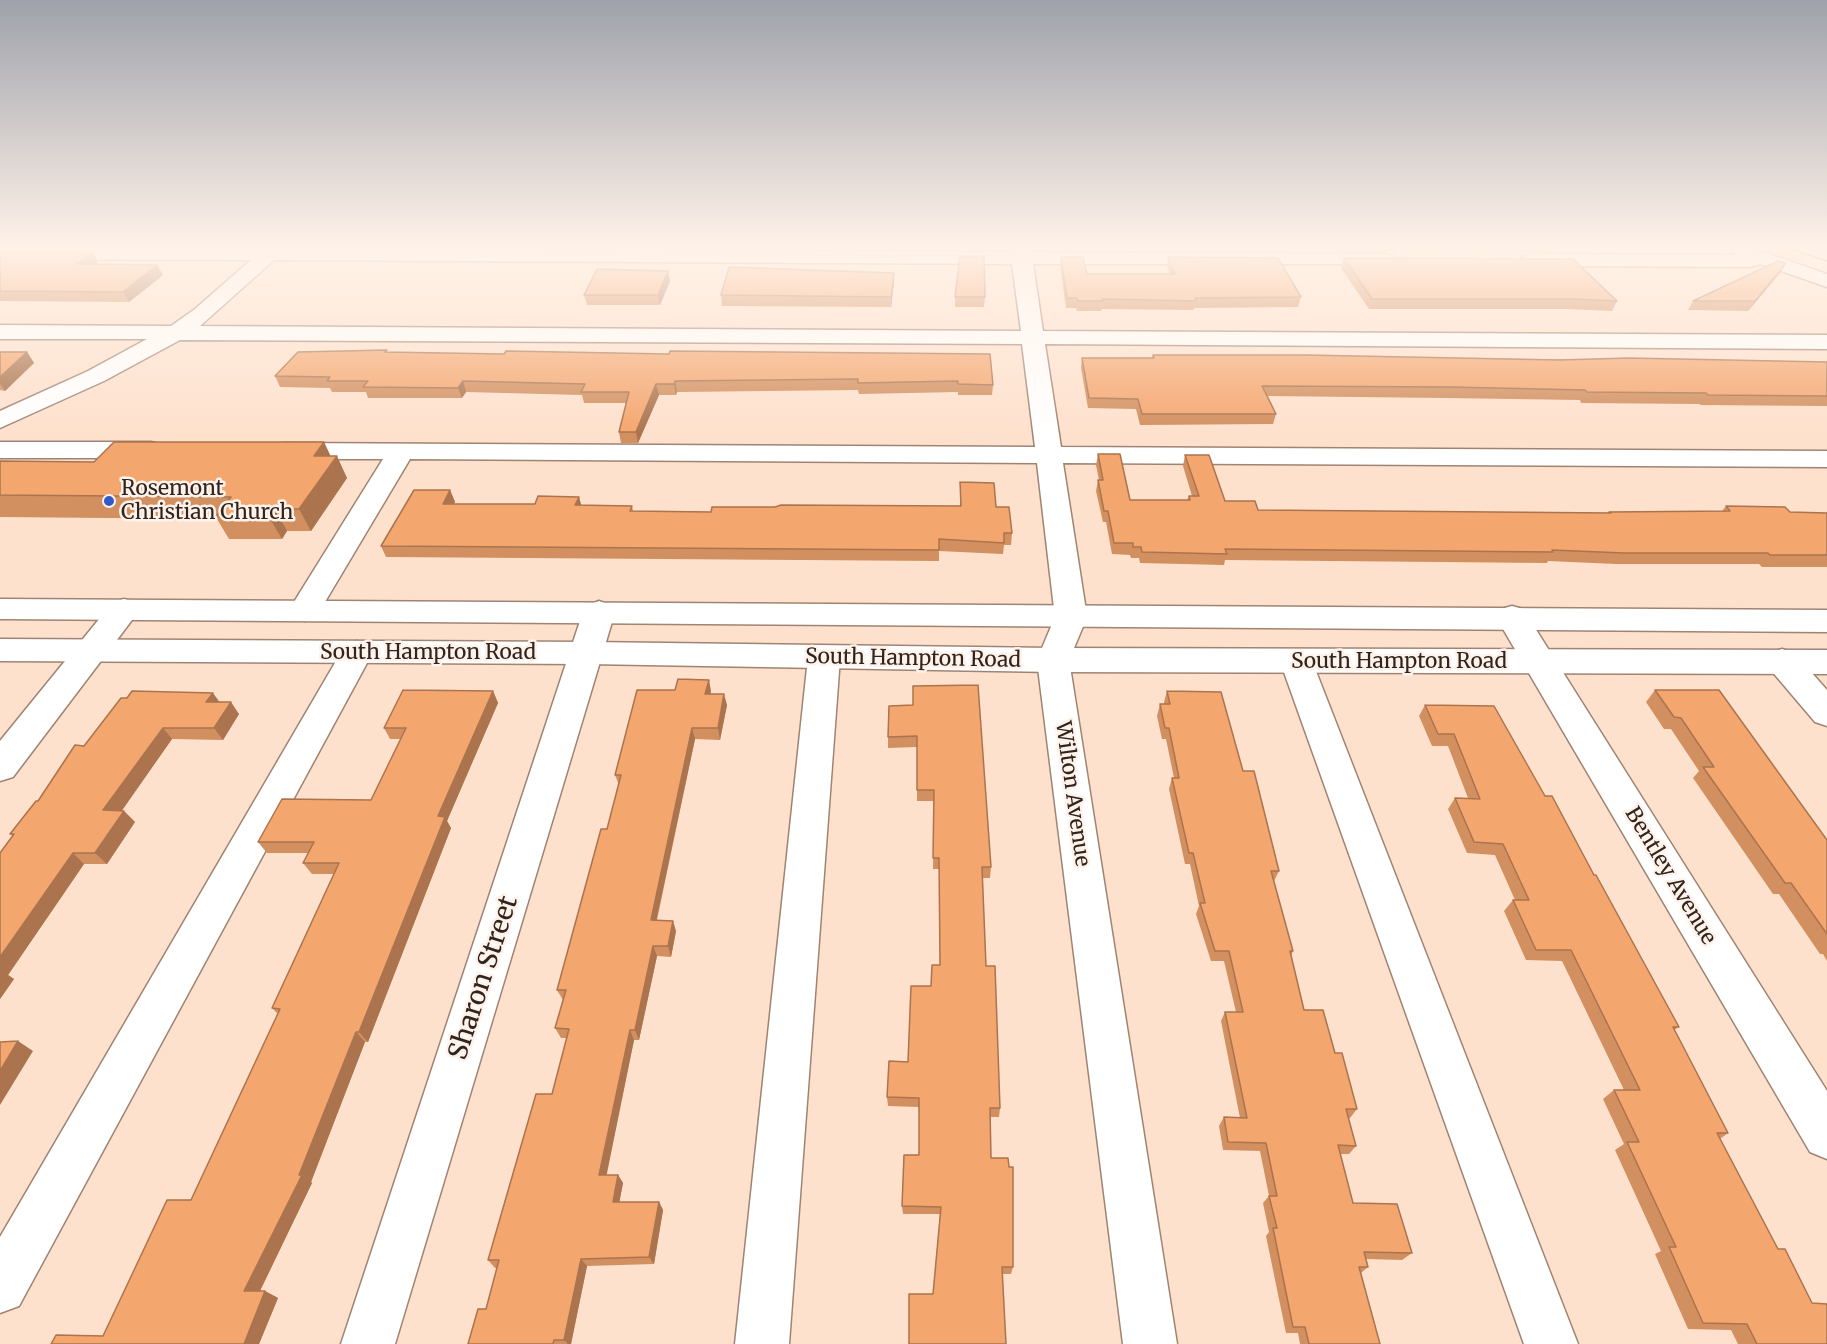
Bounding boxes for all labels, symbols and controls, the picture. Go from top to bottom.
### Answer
place label: Rosemont Christian Church [121,476,294,526]
marker: Rosemont Christian Church [102,494,116,508]
street label: South Hampton Road [320,640,536,666]
street label: South Hampton Road [805,645,1021,673]
street label: South Hampton Road [1291,649,1507,675]
street label: Wilton Avenue [1049,720,1095,868]
street label: Bentley Avenue [1619,803,1721,949]
street label: Sharon Street [443,892,525,1064]

